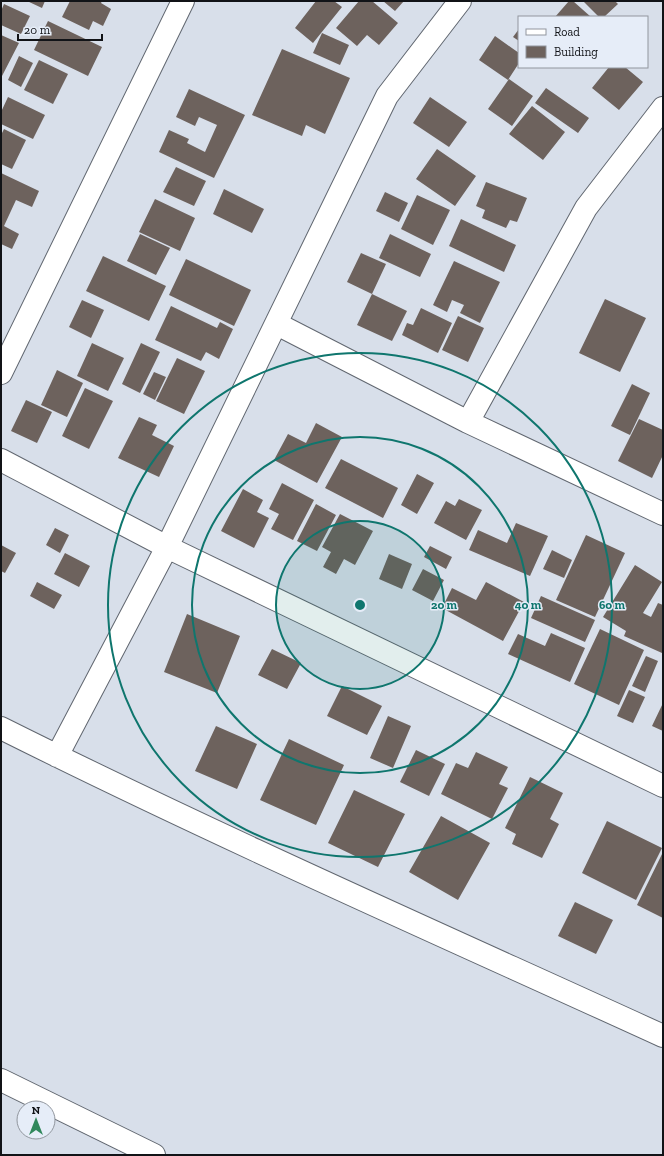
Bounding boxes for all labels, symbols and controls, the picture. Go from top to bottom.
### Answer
scale bar [18,16,102,42]
legend [518,16,648,68]
text: 20 m [24,23,51,37]
text: Road [554,25,580,39]
text: Building [554,45,598,59]
centre of rings [353,598,367,612]
text: 20 m [431,598,458,612]
text: 40 m [515,598,542,612]
text: 60 m [599,598,626,612]
north arrow [16,1100,56,1140]
text: N [32,1104,41,1117]

